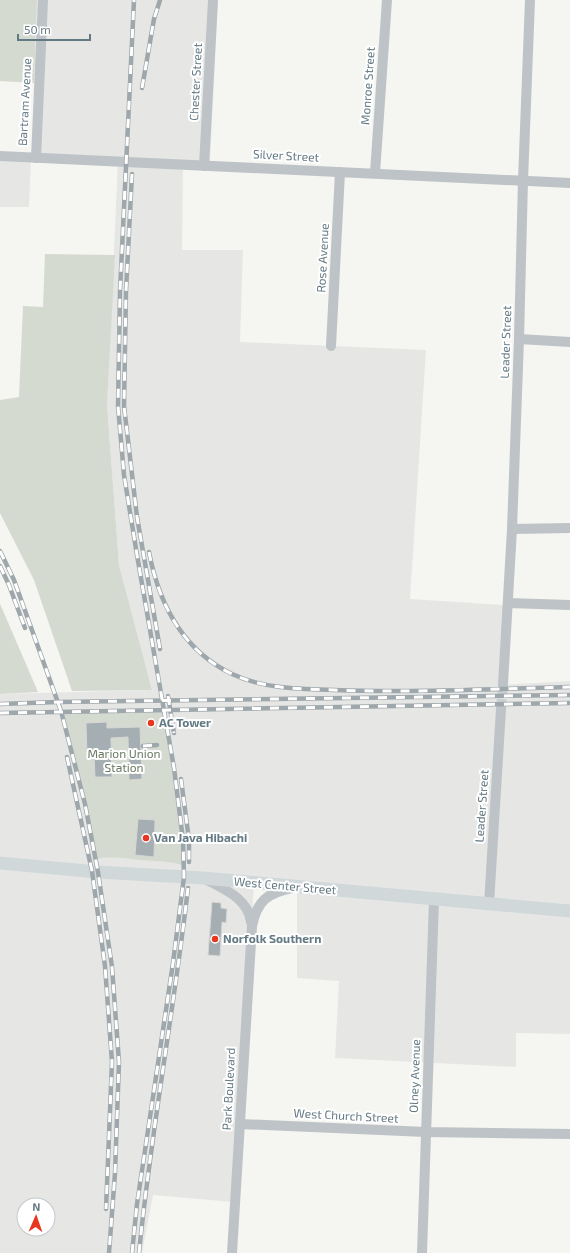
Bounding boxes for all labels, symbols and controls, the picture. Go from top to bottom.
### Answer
scale bar [18,16,90,42]
text: 50 m [24,22,51,36]
street label: Chester Street [186,42,204,121]
street label: Monroe Street [357,46,377,125]
street label: Bartram Avenue [15,58,33,146]
street label: Silver Street [253,146,320,164]
street label: Rose Avenue [313,223,331,293]
street label: Leader Street [497,305,513,379]
place label: AC Tower [159,715,211,729]
marker: AC Tower [146,718,156,728]
park label: Marion Union Station [87,746,161,774]
street label: Leader Street [471,769,491,843]
place label: Van Java Hibachi [154,830,247,844]
marker: Van Java Hibachi [141,833,151,843]
street label: West Center Street [233,874,337,896]
place label: Norfolk Southern [223,931,321,945]
marker: Norfolk Southern [210,934,220,944]
street label: Olney Avenue [406,1039,422,1113]
street label: Park Boulevard [219,1047,237,1131]
street label: West Church Street [293,1105,399,1125]
north arrow [16,1197,56,1237]
text: N [32,1200,41,1213]

